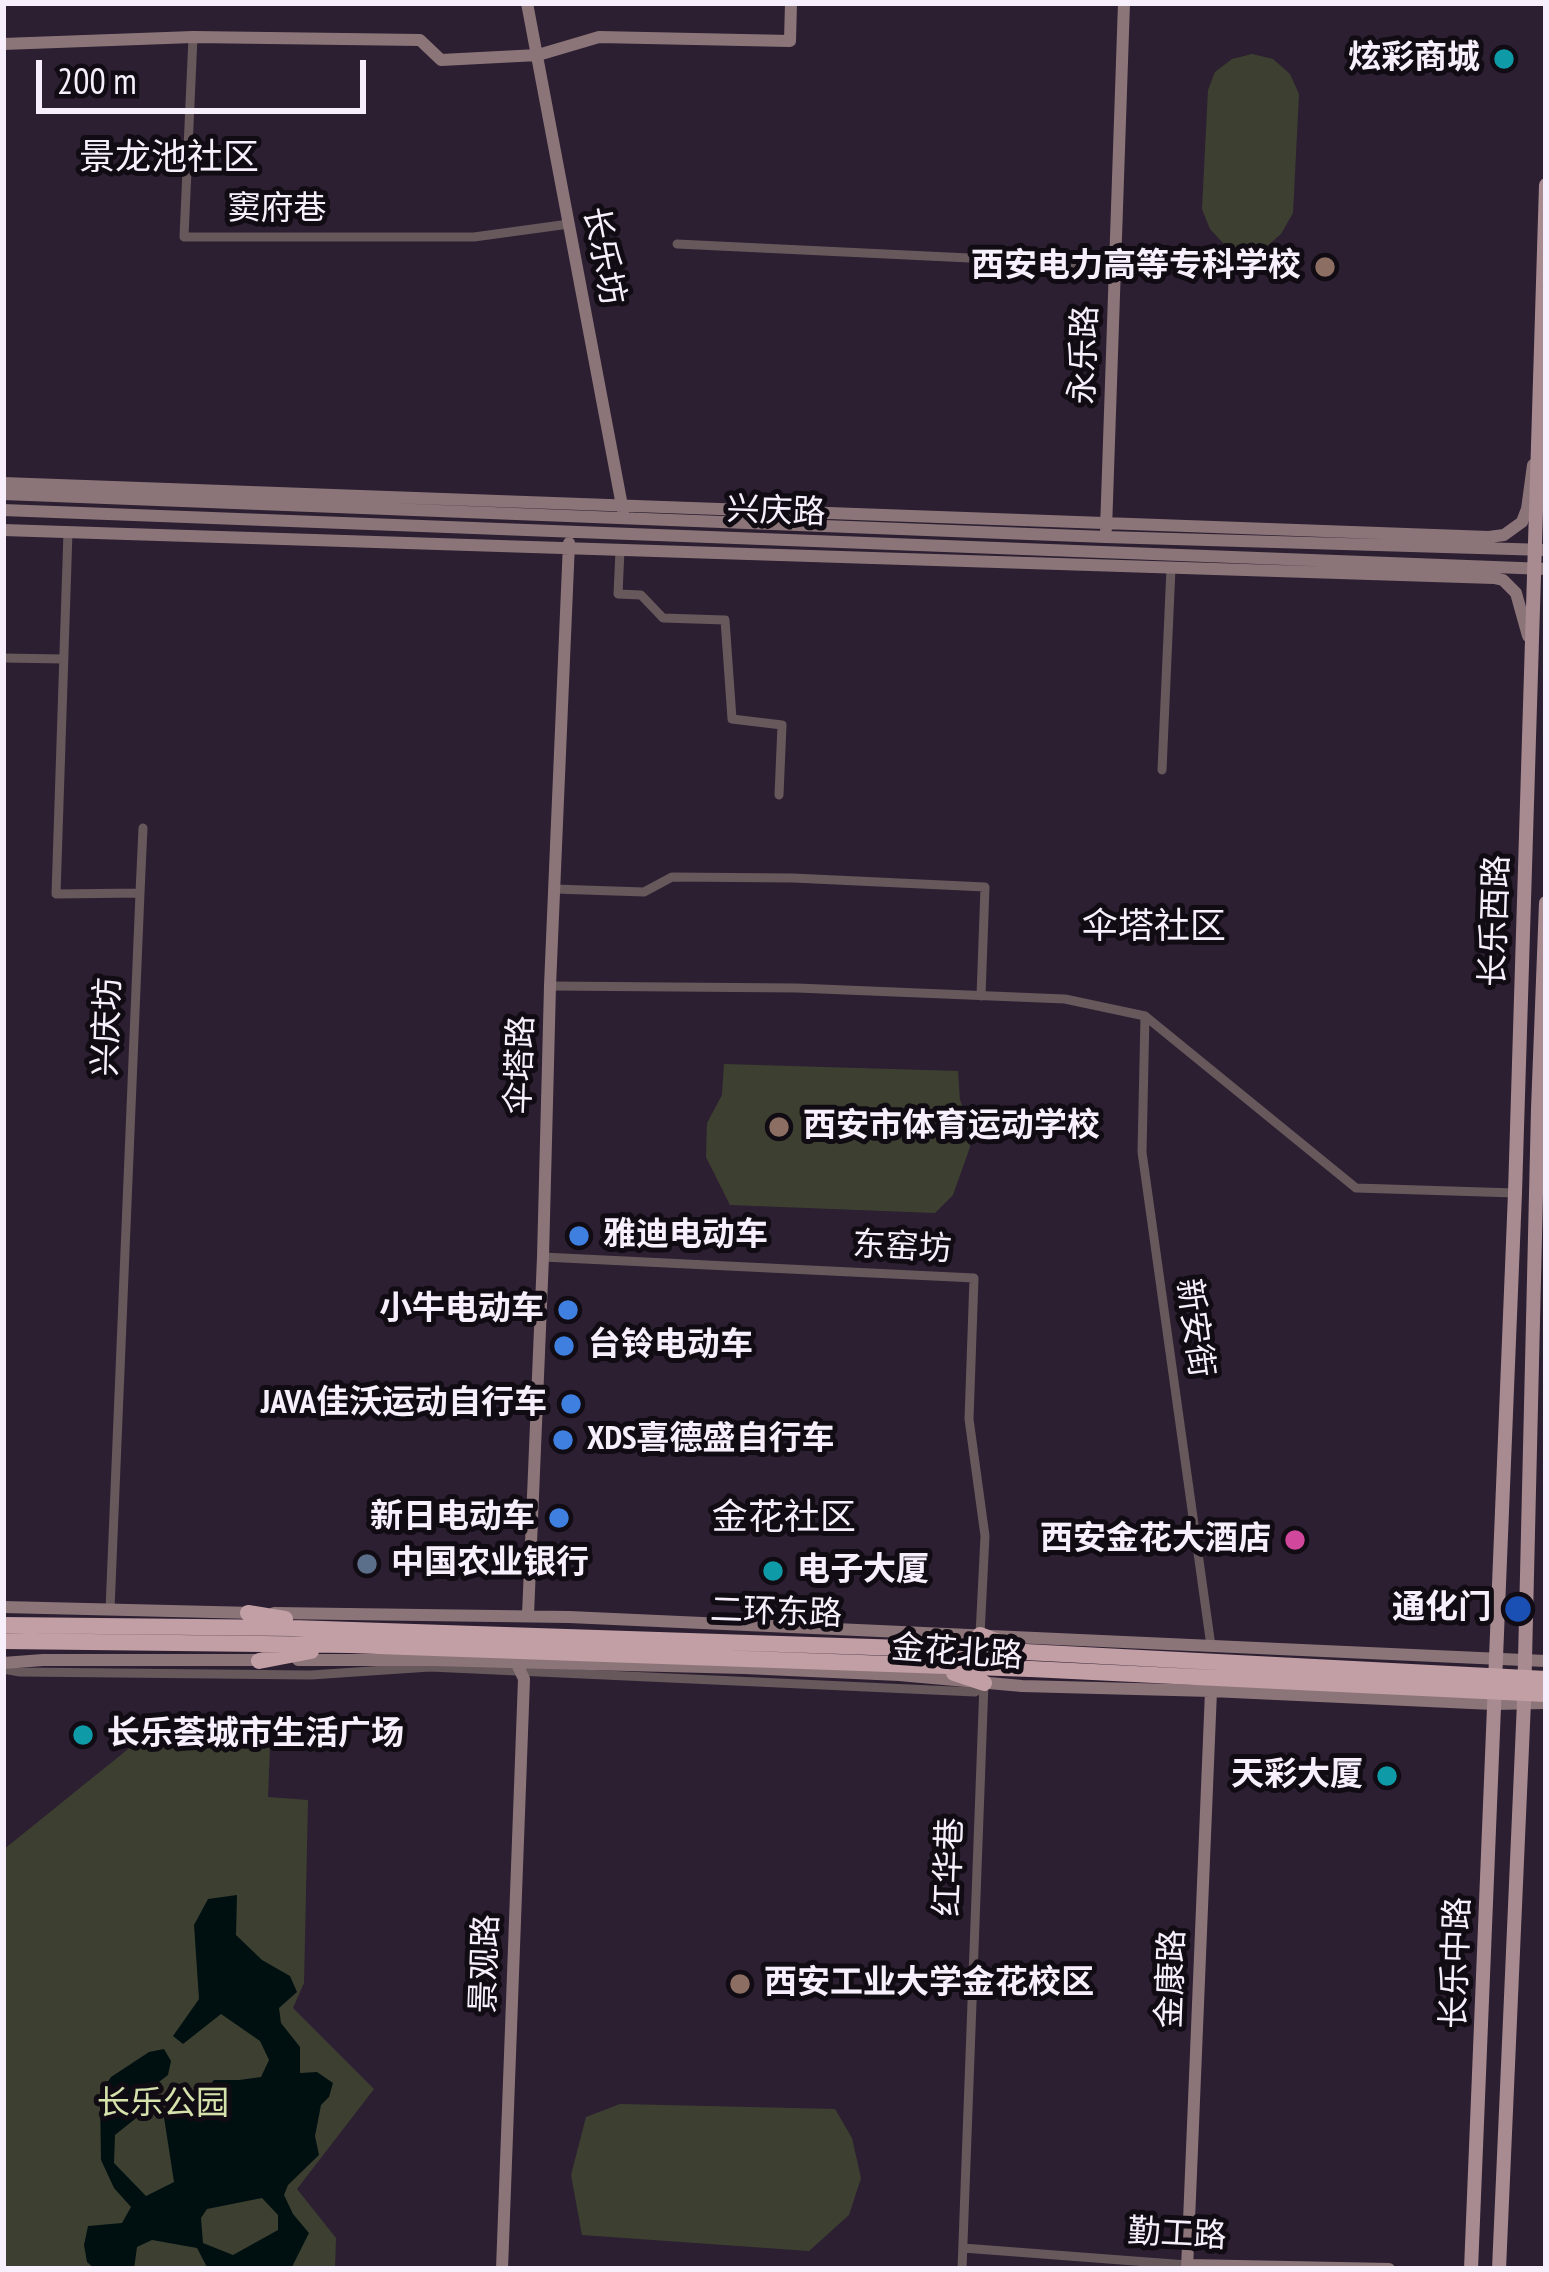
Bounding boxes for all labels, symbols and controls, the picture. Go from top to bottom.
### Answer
scale bar [42,36,372,110]
place label: 炫彩商城 [1348,39,1480,79]
marker: 炫彩商城 [1491,46,1517,72]
text: 200 m [57,57,137,104]
district label: 景龙池社区 [79,137,259,181]
street label: 窦府巷 [228,190,326,230]
street label: 长乐坊 [574,204,632,308]
place label: 西安电力高等专科学校 [971,247,1301,287]
marker: 西安电力高等专科学校 [1312,254,1338,280]
street label: 永乐路 [1063,305,1107,405]
street label: 兴庆路 [726,490,826,534]
street label: 长乐西路 [1474,854,1518,988]
district label: 伞塔社区 [1082,906,1226,950]
street label: 兴庆坊 [86,977,130,1077]
street label: 伞塔路 [499,1015,543,1115]
place label: 西安市体育运动学校 [803,1107,1100,1147]
marker: 西安市体育运动学校 [766,1114,792,1140]
place label: 雅迪电动车 [603,1216,768,1256]
marker: 雅迪电动车 [566,1223,592,1249]
street label: 东窑坊 [852,1226,952,1270]
street label: 新安街 [1168,1276,1220,1380]
place label: 小牛电动车 [379,1290,544,1330]
marker: 小牛电动车 [555,1297,581,1323]
place label: 台铃电动车 [588,1326,753,1366]
marker: 台铃电动车 [551,1333,577,1359]
place label: JAVA佳沃运动自行车 [261,1384,547,1424]
marker: JAVA佳沃运动自行车 [558,1391,584,1417]
place label: XDS喜德盛自行车 [587,1420,835,1460]
marker: XDS喜德盛自行车 [550,1427,576,1453]
district label: 金花社区 [712,1497,856,1541]
place label: 新日电动车 [370,1498,535,1538]
marker: 新日电动车 [546,1505,572,1531]
place label: 西安金花大酒店 [1040,1520,1271,1560]
marker: 西安金花大酒店 [1282,1527,1308,1553]
place label: 中国农业银行 [391,1544,589,1584]
marker: 中国农业银行 [354,1551,380,1577]
place label: 电子大厦 [797,1551,929,1591]
marker: 电子大厦 [760,1558,786,1584]
place label: 通化门 [1392,1589,1491,1629]
street label: 二环东路 [709,1591,843,1635]
marker: 通化门 [1502,1593,1534,1625]
street label: 金花北路 [890,1629,1024,1677]
place label: 长乐荟城市生活广场 [107,1715,404,1755]
marker: 长乐荟城市生活广场 [70,1722,96,1748]
place label: 天彩大厦 [1231,1756,1363,1796]
marker: 天彩大厦 [1374,1763,1400,1789]
street label: 红华巷 [928,1817,972,1917]
street label: 长乐中路 [1435,1896,1479,2030]
street label: 景观路 [464,1914,508,2014]
street label: 金康路 [1150,1929,1194,2029]
place label: 西安工业大学金花校区 [764,1964,1094,2004]
marker: 西安工业大学金花校区 [727,1971,753,1997]
park label: 长乐公园 [97,2085,229,2125]
street label: 勤工路 [1127,2213,1227,2257]

